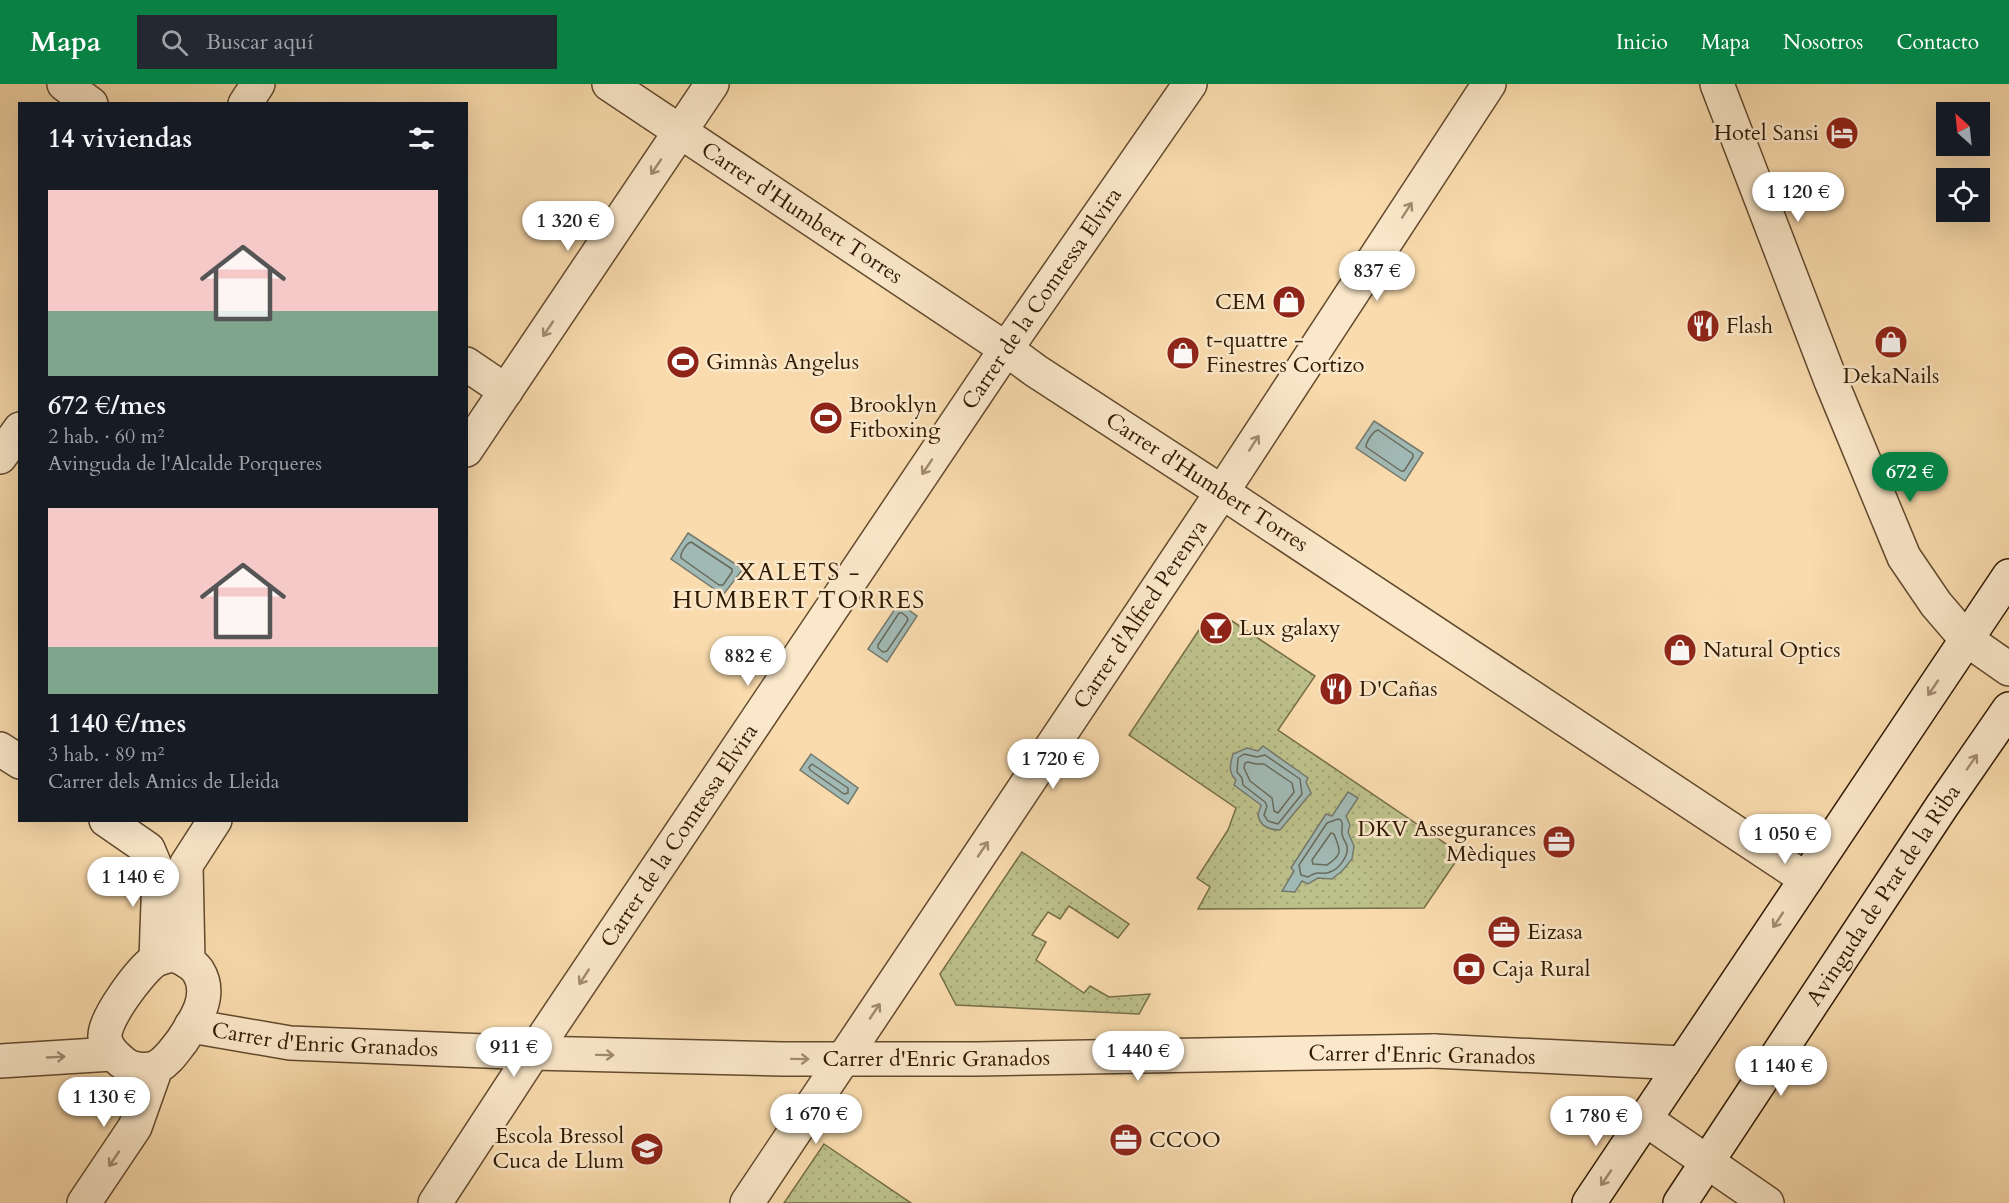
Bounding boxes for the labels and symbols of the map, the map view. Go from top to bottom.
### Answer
north arrow [1936,102,1990,156]
hotel icon: Hotel Sansi [1824,115,1860,151]
place label: Hotel Sansi [1714,118,1819,148]
street label: Carrer d'Humbert Torres [695,135,909,291]
one-way arrow [650,158,662,175]
pin: 1 120 € [1743,172,1853,223]
street label: Carrer de la Comtessa Elvira [955,181,1129,415]
pin: 1 320 € [513,201,623,252]
one-way arrow [1401,202,1413,218]
pin: 837 € [1335,251,1419,302]
shop icon: CEM [1271,284,1307,320]
place label: CEM [1215,287,1266,317]
restaurant icon: Flash [1685,308,1721,344]
place label: Flash [1726,311,1773,341]
one-way arrow [541,321,554,338]
shop icon: DekaNails [1873,324,1909,360]
place label: t-quattre - Finestres Cortizo [1206,325,1365,380]
shop icon: t-quattre - Finestres Cortizo [1165,335,1201,371]
sports icon: Gimnàs Angelus [665,344,701,380]
place label: Gimnàs Angelus [706,347,859,377]
place label: DekaNails [1843,361,1939,391]
place label: Brooklyn Fitboxing [849,390,941,445]
sports icon: Brooklyn Fitboxing [808,400,844,436]
street label: Carrer d'Humbert Torres [1100,405,1314,559]
one-way arrow [1248,435,1260,452]
pin: 672 € [1868,452,1952,503]
one-way arrow [921,458,933,475]
street label: Carrer d'Alfred Perenya [1066,513,1215,715]
district label: XALETS - HUMBERT TORRES [672,556,926,617]
bar icon: Lux galaxy [1198,610,1234,646]
place label: Lux galaxy [1239,613,1341,643]
shop icon: Natural Optics [1662,632,1698,668]
place label: Natural Optics [1703,635,1841,665]
pin: 882 € [706,636,790,687]
restaurant icon: D'Cañas [1318,671,1354,707]
place label: D'Cañas [1359,674,1438,704]
one-way arrow [1927,679,1939,696]
street label: Carrer de la Comtessa Elvira [593,717,765,953]
pin: 1 720 € [998,739,1108,790]
one-way arrow [1966,755,1978,771]
street label: Avinguda de Prat de la Riba [1799,778,1968,1012]
place label: DKV Assegurances Mèdiques [1357,814,1536,869]
pin: 1 050 € [1730,814,1840,865]
office icon: DKV Assegurances Mèdiques [1541,824,1577,860]
one-way arrow [977,841,989,857]
pin: 1 140 € [78,857,188,908]
one-way arrow [1772,911,1784,928]
office icon: Eizasa [1486,914,1522,950]
place label: Eizasa [1527,917,1583,947]
bank icon: Caja Rural [1451,951,1487,987]
place label: Caja Rural [1492,954,1591,984]
one-way arrow [578,969,590,985]
one-way arrow [868,1002,881,1019]
street label: Carrer d'Enric Granados [209,1015,439,1064]
pin: 911 € [472,1027,556,1078]
pin: 1 440 € [1083,1031,1193,1082]
street label: Carrer d'Enric Granados [1308,1038,1536,1072]
street label: Carrer d'Enric Granados [823,1043,1050,1074]
pin: 1 140 € [1726,1046,1836,1097]
one-way arrow [594,1049,614,1061]
one-way arrow [46,1051,66,1062]
one-way arrow [789,1053,809,1065]
pin: 1 130 € [49,1077,159,1128]
pin: 1 670 € [761,1094,871,1145]
pin: 1 780 € [1541,1096,1651,1147]
place label: Escola Bressol Cuca de Llum [492,1121,624,1176]
office icon: CCOO [1108,1122,1144,1158]
place label: CCOO [1149,1125,1221,1155]
school or university icon: Escola Bressol Cuca de Llum [629,1131,665,1167]
one-way arrow [108,1150,120,1166]
one-way arrow [1599,1170,1612,1187]

